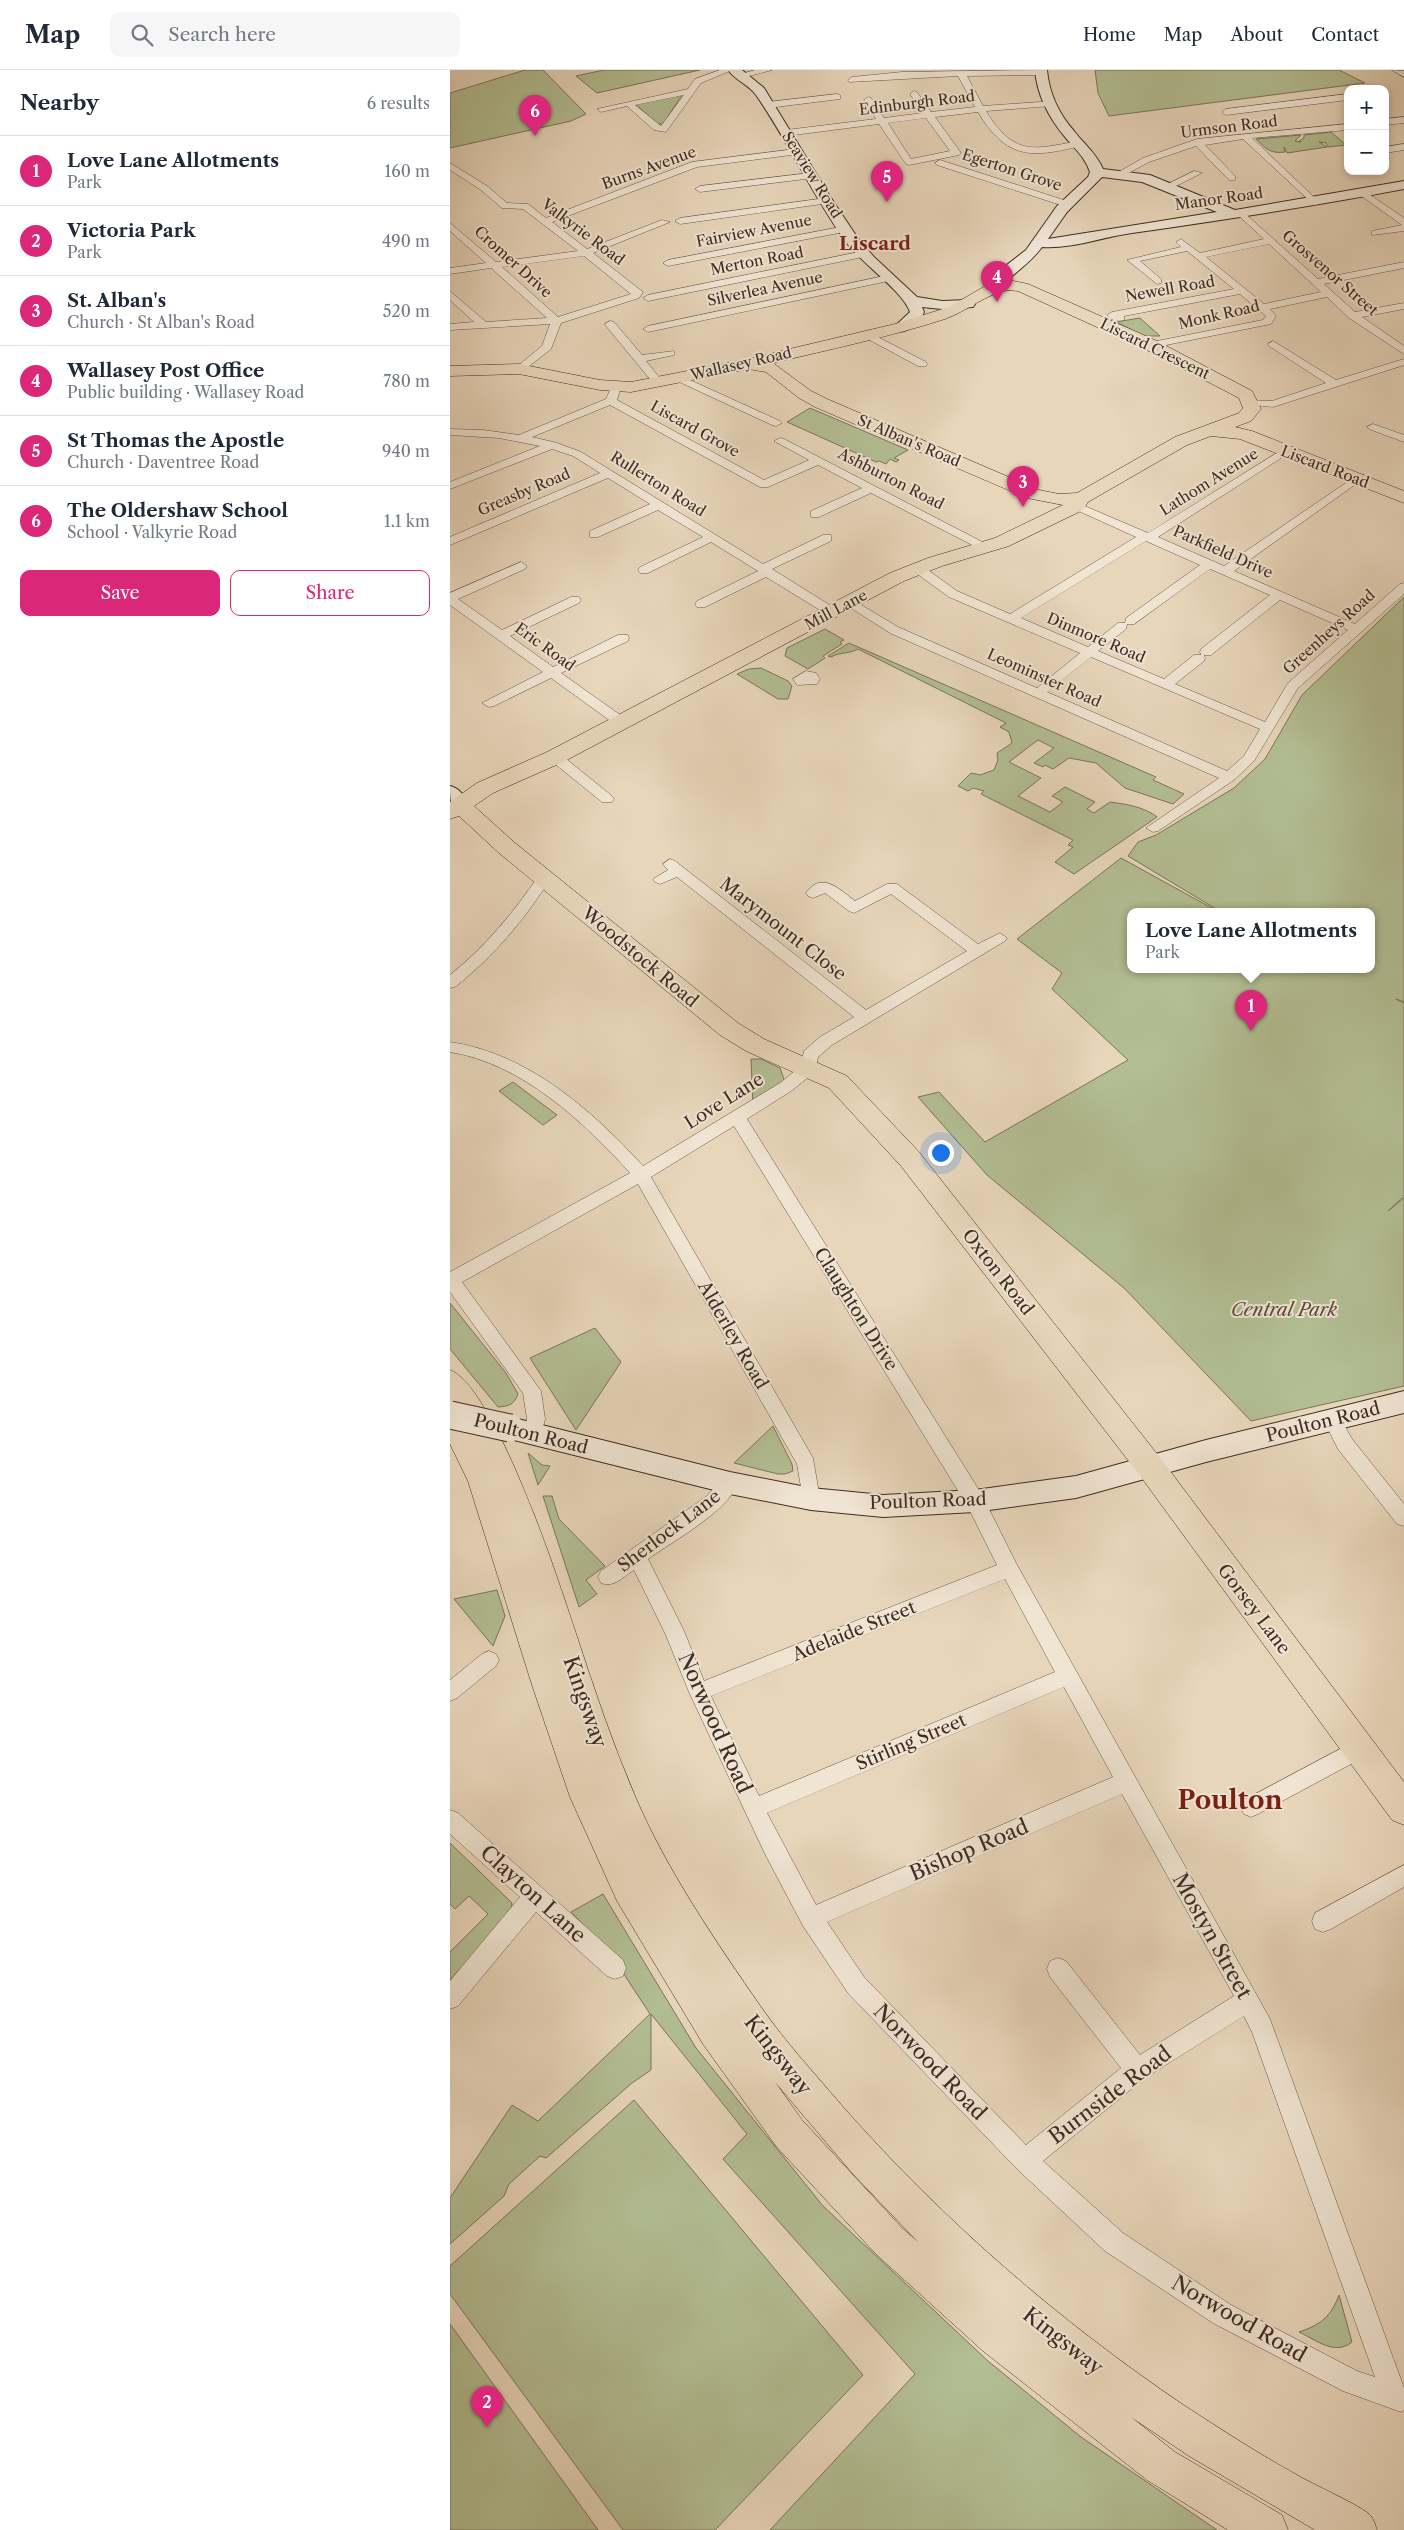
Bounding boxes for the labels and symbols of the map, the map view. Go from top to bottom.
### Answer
street label: Edinburgh Road [858,86,976,119]
pin: 6 [519,95,551,136]
street label: Urmson Road [1179,111,1279,142]
street label: Seaview Road [778,128,847,222]
street label: Burns Avenue [599,142,698,193]
street label: Egerton Grove [960,144,1064,195]
pin: 5 [871,161,903,202]
street label: Manor Road [1174,183,1264,214]
street label: Valkyrie Road [537,194,629,269]
street label: Fairview Avenue [694,210,813,251]
street label: Cromer Drive [470,222,556,302]
street label: Grosvenor Street [1278,226,1383,320]
district label: Liscard [839,232,911,255]
street label: Merton Road [709,242,805,279]
pin: 4 [981,261,1013,302]
street label: Silverlea Avenue [705,267,824,310]
street label: Newell Road [1124,271,1216,306]
street label: Monk Road [1176,296,1261,333]
street label: Liscard Crescent [1097,314,1214,384]
street label: Wallasey Road [687,343,793,385]
street label: Liscard Grove [647,396,743,461]
street label: St Alban's Road [855,410,964,471]
street label: Liscard Road [1278,441,1372,492]
street label: Ashburton Road [834,443,947,513]
street label: Lathom Avenue [1156,444,1261,519]
street label: Rullerton Road [607,447,709,520]
street label: Greasby Road [475,464,573,520]
pin: 3 [1007,466,1039,507]
street label: Parkfield Drive [1170,521,1276,582]
street label: Mill Lane [801,585,870,634]
street label: Greenheys Road [1279,585,1379,678]
street label: Dinmore Road [1044,608,1148,667]
street label: Eric Road [511,618,579,675]
street label: Leominster Road [984,644,1104,711]
street label: Marymount Close [715,873,851,985]
street label: Woodstock Road [577,901,703,1012]
pin: 1 [1235,990,1267,1031]
street label: Love Lane [680,1068,768,1134]
your location [928,1140,954,1166]
street label: Oxton Road [958,1225,1038,1319]
street label: Claughton Drive [809,1243,903,1375]
street label: Alderley Road [693,1276,773,1393]
park label: Central Park [1231,1299,1338,1321]
street label: Poulton Road [1264,1397,1382,1447]
street label: Poulton Road [472,1409,590,1459]
street label: Sherlock Lane [613,1485,725,1577]
street label: Poulton Road [869,1488,987,1514]
street label: Gorsey Lane [1213,1559,1295,1659]
street label: Adelaide Street [788,1596,920,1666]
street label: Norwood Road [673,1649,758,1797]
street label: Kingsway [558,1653,613,1751]
street label: Stirling Street [853,1709,970,1775]
district label: Poulton [1178,1784,1283,1816]
street label: Bishop Road [906,1813,1032,1886]
street label: Clayton Lane [475,1840,591,1948]
street label: Mostyn Street [1168,1868,1258,2004]
street label: Norwood Road [869,1998,992,2125]
street label: Kingsway [739,2010,818,2100]
street label: Burnside Road [1043,2040,1176,2149]
street label: Norwood Road [1167,2270,1311,2367]
street label: Kingsway [1018,2302,1109,2380]
pin: 2 [471,2386,503,2427]

